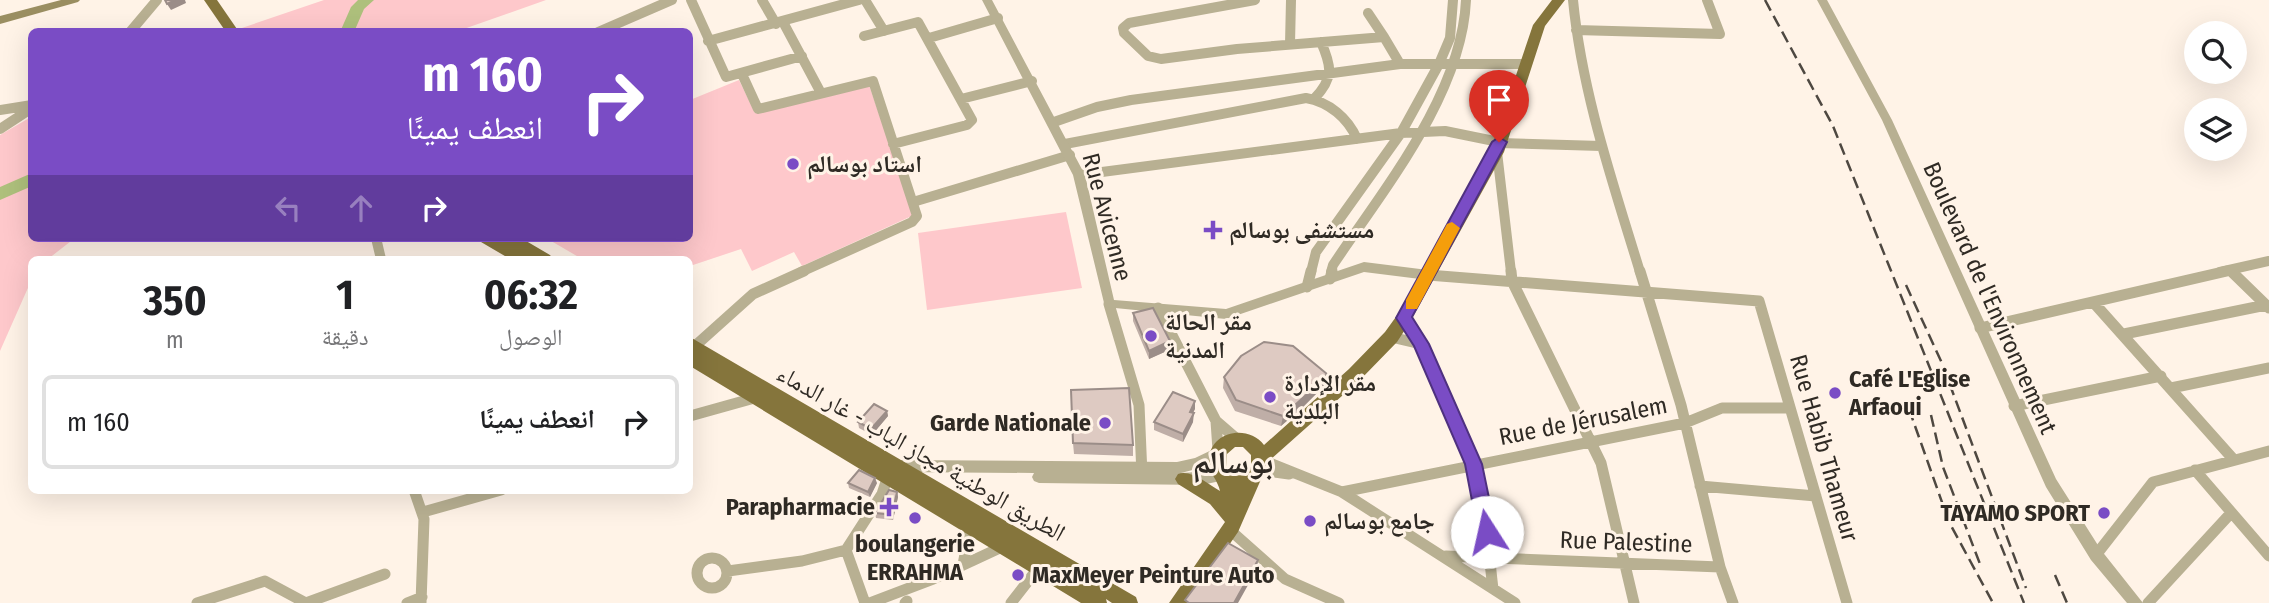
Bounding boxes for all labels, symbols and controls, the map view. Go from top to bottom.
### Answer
map controls [2184,21,2247,161]
button: search [2184,21,2247,84]
text: 160 m [422,45,543,104]
icon: right [567,56,658,147]
pin [1469,70,1529,142]
icon: arrive [1480,81,1518,119]
button: layers [2184,98,2247,161]
text: انعطف يمينًا [406,109,543,147]
place label: استاد بوسالم [807,150,922,180]
street label: Rue Avicenne [1076,150,1138,284]
marker: استاد بوسالم [785,156,801,172]
street label: Boulevard de l'Environnement [1917,158,2063,438]
icon: left [269,189,307,227]
icon: ahead [342,189,380,227]
icon: right [415,189,453,227]
place label: مستشفى بوسالم [1229,216,1374,246]
marker: مستشفى بوسالم [1203,220,1223,240]
text: 1 [336,270,354,320]
text: 06:32 [484,270,578,320]
text: 350 [143,276,207,326]
place label: مقر الحالة المدنية [1165,308,1252,364]
text: دقيقة [322,323,369,351]
text: الوصول [499,323,563,351]
text: m [166,326,184,354]
marker: مقر الحالة المدنية [1143,328,1159,344]
street label: Rue Habib Thameur [1784,351,1864,545]
street label: الطريق الوطنية مجاز الباب - غار الدماء [772,359,1070,547]
place label: Café L'Eglise Arfaoui [1848,365,1971,421]
place label: مقر الإدارة البلدية [1284,369,1376,425]
marker: Café L'Eglise Arfaoui [1827,385,1843,401]
marker: مقر الإدارة البلدية [1262,389,1278,405]
street label: Rue de Jérusalem [1496,391,1670,451]
icon: right [616,403,654,441]
text: انعطف يمينًا [479,404,595,435]
text: 160 m [67,407,130,438]
place label: Garde Nationale [930,409,1091,437]
marker: Garde Nationale [1097,415,1113,431]
district label: بوسالم [1193,443,1273,483]
place label: Parapharmacie [726,493,875,521]
position arrow [1450,495,1524,569]
marker: Parapharmacie [881,499,897,515]
place label: TAYAMO SPORT [1941,499,2090,527]
marker: TAYAMO SPORT [2096,505,2112,521]
place label: جامع بوسالم [1324,507,1435,537]
marker: boulangerie ERRAHMA [907,510,923,526]
marker: جامع بوسالم [1302,513,1318,529]
street label: Rue Palestine [1559,526,1693,558]
place label: boulangerie ERRAHMA [855,530,975,586]
place label: MaxMeyer Peinture Auto [1032,561,1275,589]
marker: MaxMeyer Peinture Auto [1010,567,1026,583]

